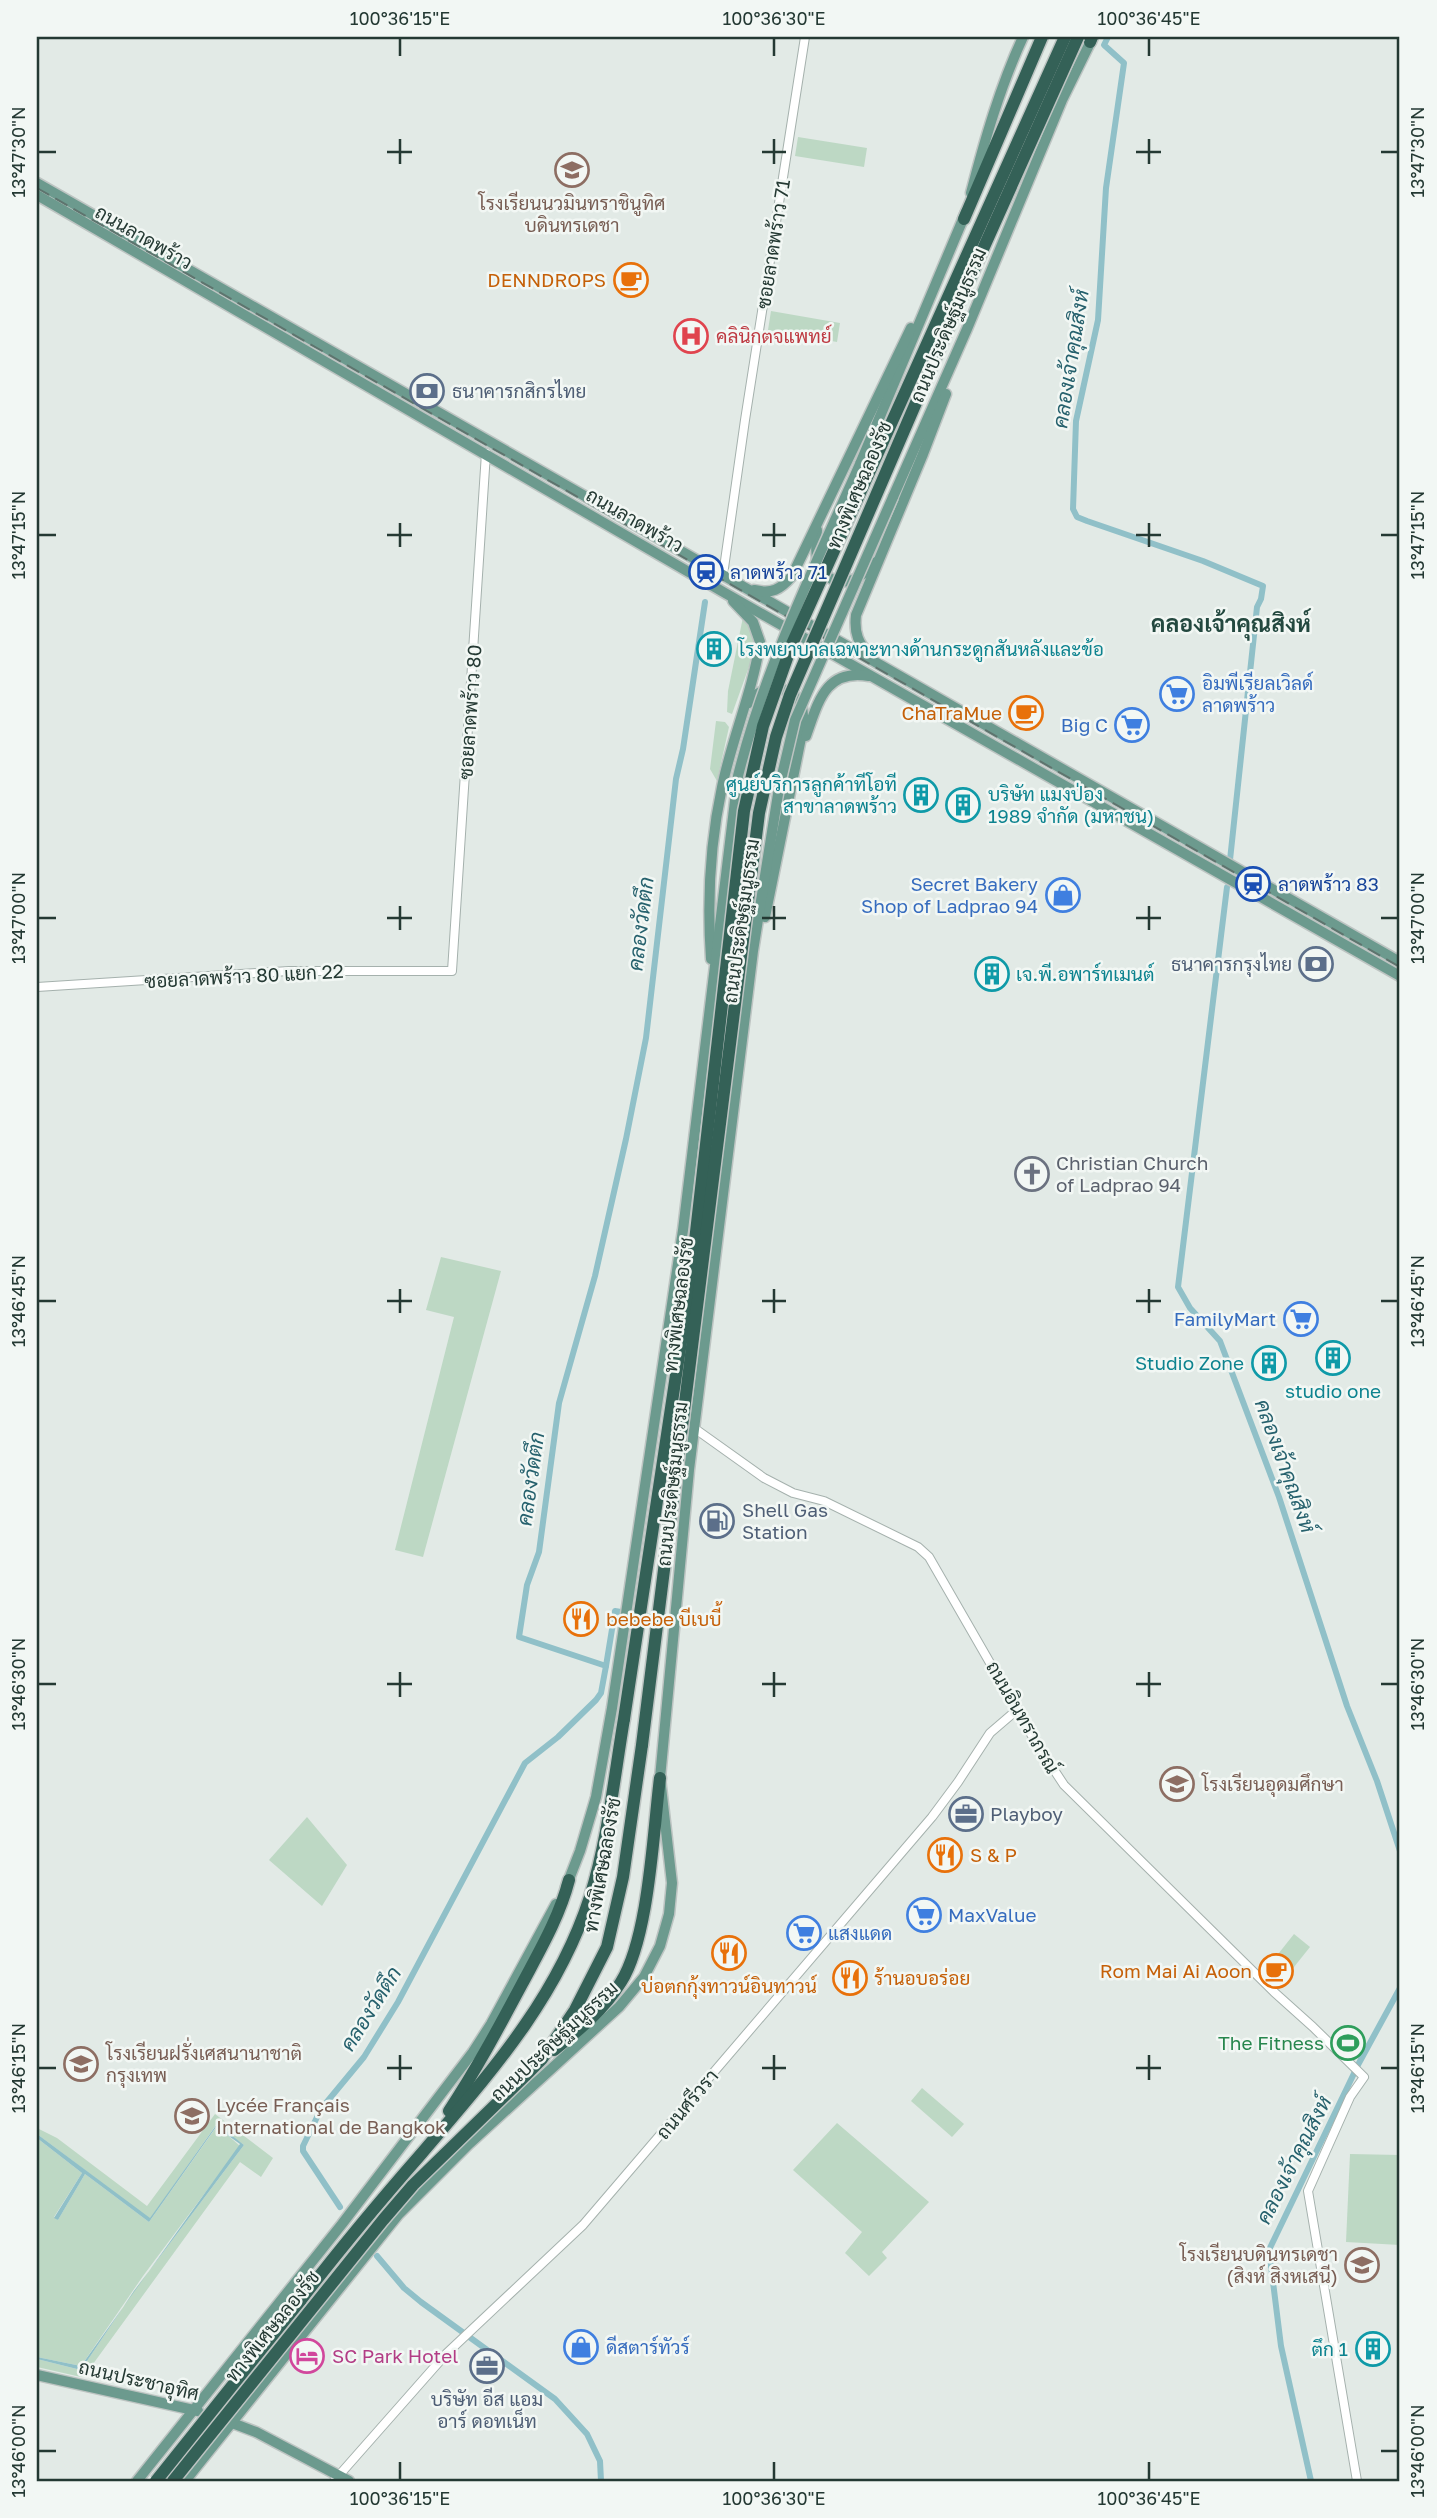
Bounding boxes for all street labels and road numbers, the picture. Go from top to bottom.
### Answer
street label: ซอยลาดพร้าว 71 [751,177,794,310]
street label: ถนนลาดพร้าว [91,199,197,274]
street label: ถนนประดิษฐ์มนูธรรม [905,244,993,407]
street label: ทางพิเศษฉลองรัช [821,417,896,552]
street label: ถนนลาดพร้าว [582,482,688,557]
street label: ซอยลาดพร้าว 80 [453,644,486,780]
street label: ถนนประดิษฐ์มนูธรรม [718,837,766,1005]
street label: ซอยลาดพร้าว 80 แยก 22 [144,959,344,992]
street label: ทางพิเศษฉลองรัช [658,1236,697,1374]
street label: ถนนประดิษฐ์มนูธรรม [651,1400,695,1568]
street label: ถนนอินทราภรณ์ [982,1656,1065,1777]
street label: ทางพิเศษฉลองรัช [578,1796,625,1934]
street label: ถนนประดิษฐ์มนูธรรม [485,1976,624,2108]
street label: ถนนศรีวรา [651,2064,722,2143]
street label: ทางพิเศษฉลองรัช [220,2265,324,2386]
street label: ถนนประชาอุทิศ [76,2354,202,2406]

